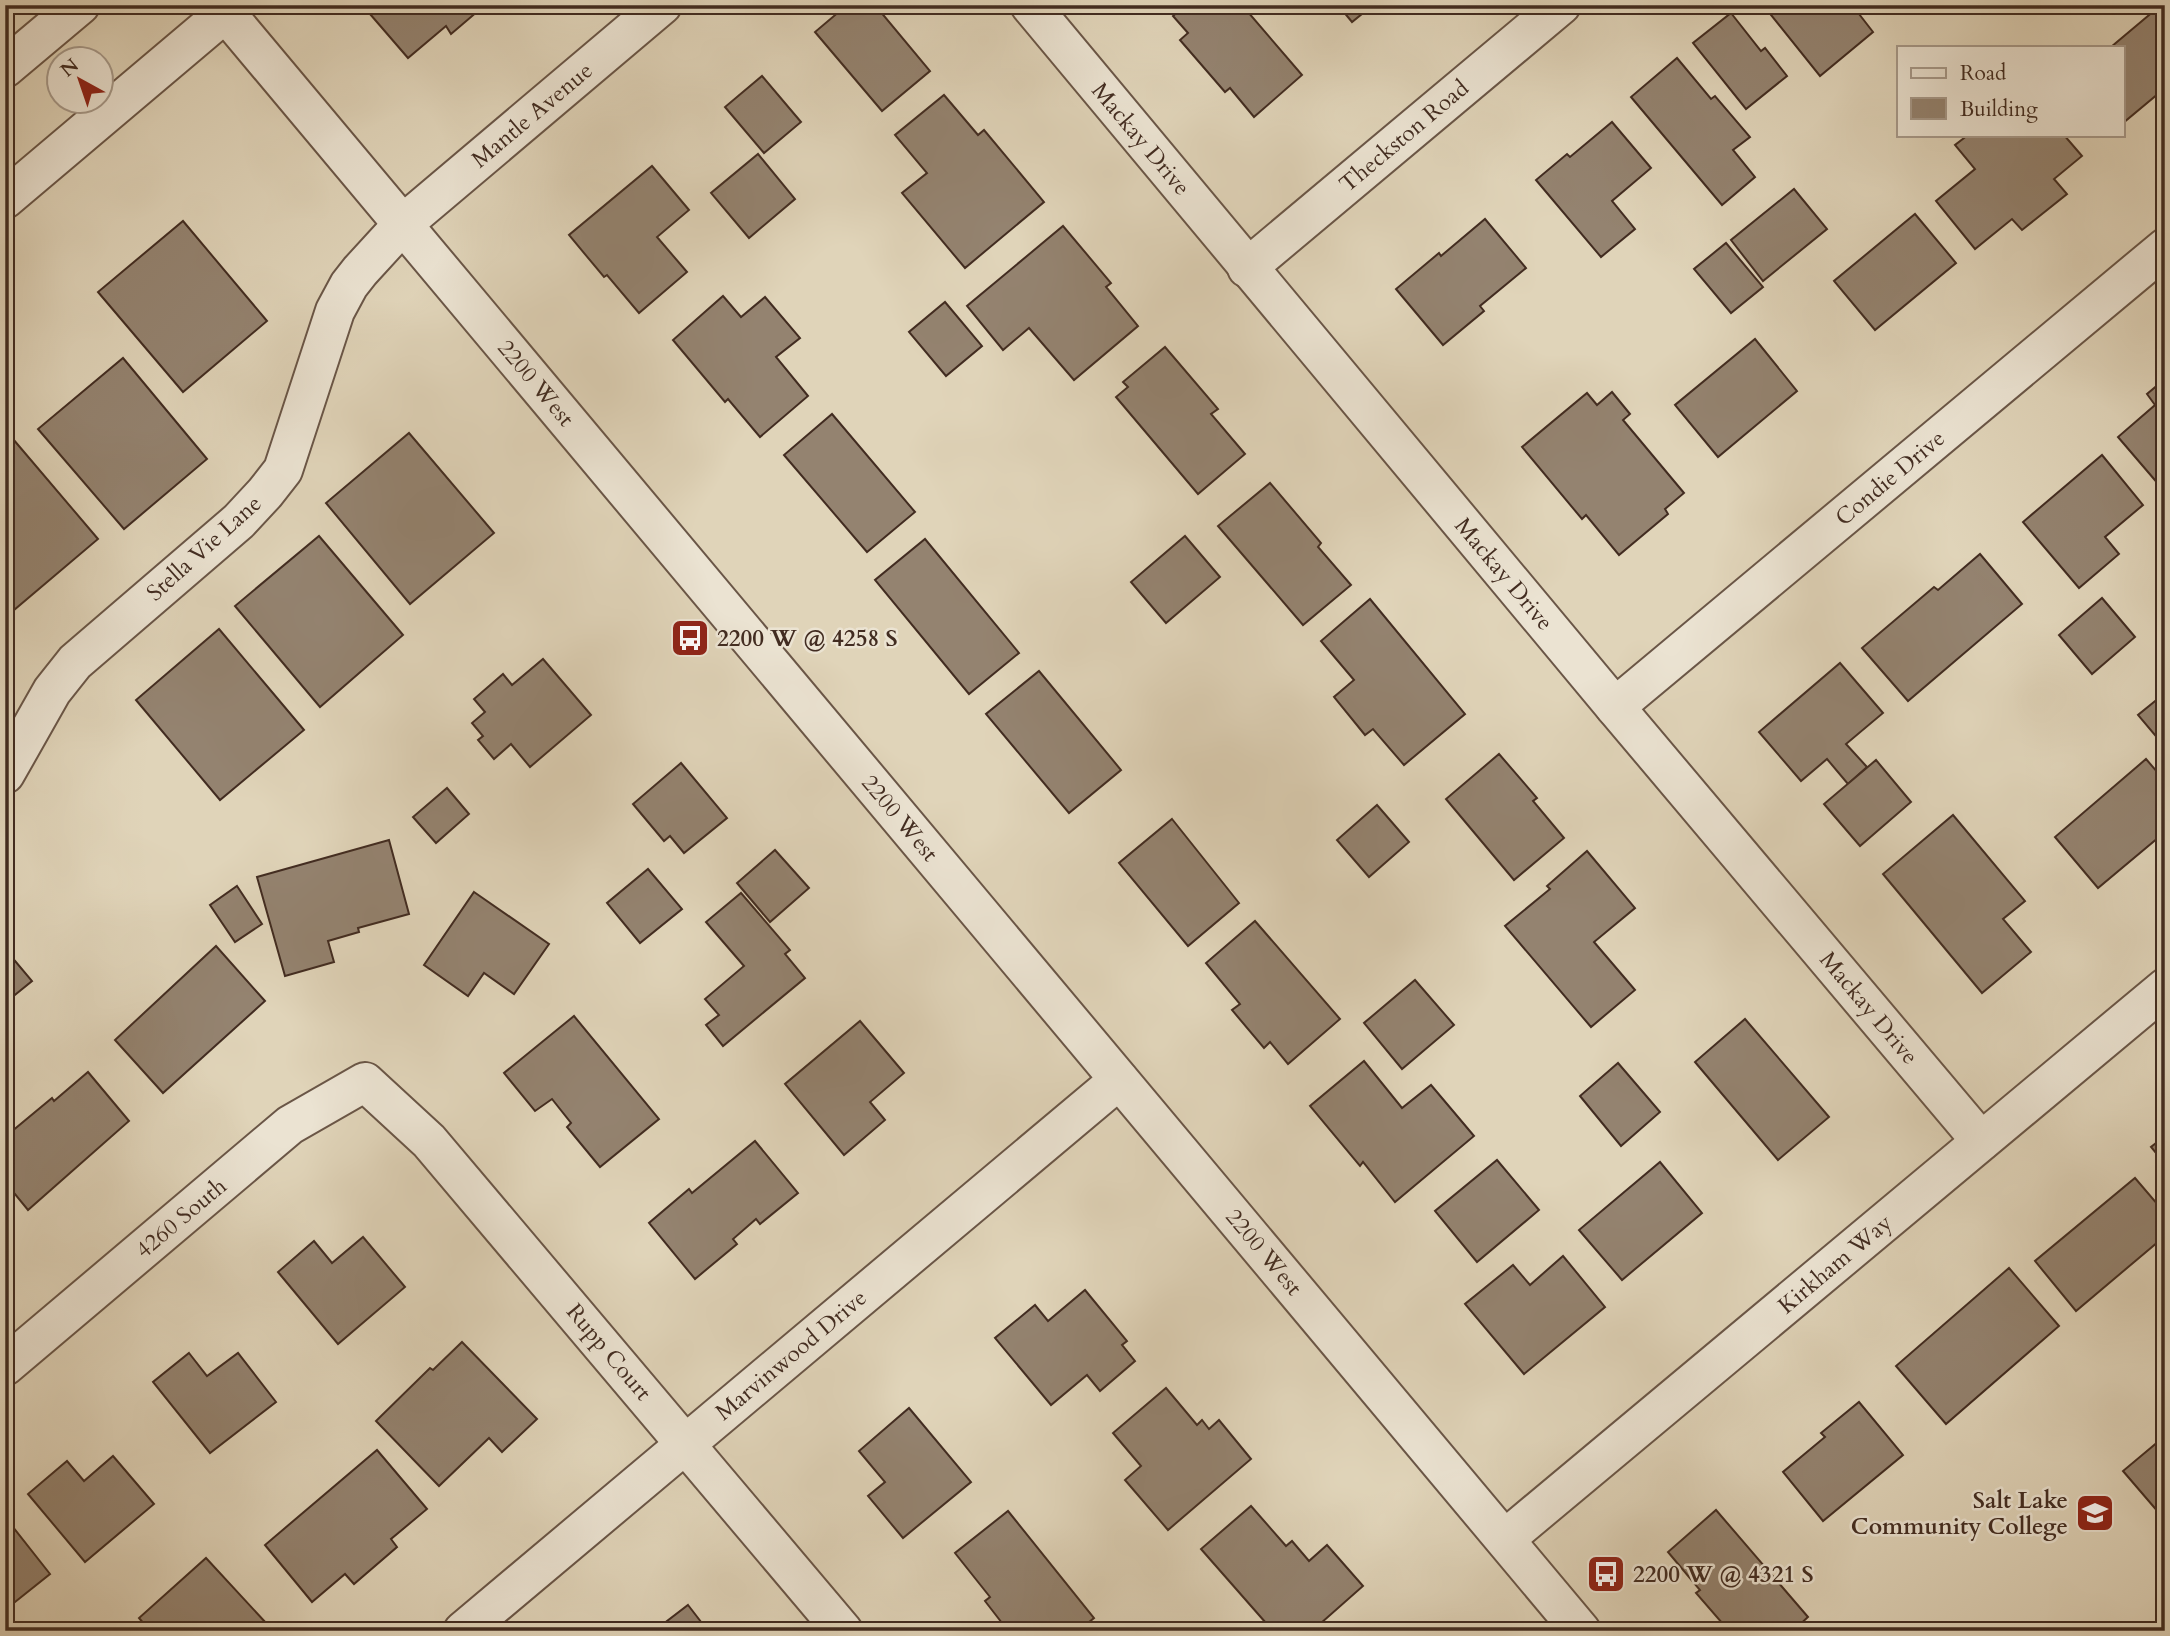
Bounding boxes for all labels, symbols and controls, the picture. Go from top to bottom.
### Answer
north arrow [46,46,116,116]
legend [1897,46,2124,136]
text: N [55,52,85,83]
street label: Mantle Avenue [465,55,599,175]
text: Road [1960,59,2006,88]
street label: Theckston Road [1333,72,1476,199]
street label: Mackay Drive [1085,76,1197,202]
text: Building [1960,95,2038,124]
street label: 2200 West [491,333,581,433]
street label: Condie Drive [1829,423,1951,533]
street label: Stella Vie Lane [140,488,268,608]
street label: Mackay Drive [1448,511,1560,637]
bus stop icon: 2200 W @ 4258 S [669,617,711,659]
place label: 2200 W @ 4258 S [717,623,898,654]
street label: 2200 West [855,768,945,868]
street label: Mackay Drive [1813,945,1925,1071]
street label: 4260 South [129,1171,233,1265]
street label: 2200 West [1219,1202,1309,1302]
street label: Kirkham Way [1771,1207,1899,1321]
street label: Marvinwood Drive [709,1283,873,1427]
street label: Rupp Court [559,1297,659,1407]
place label: Salt Lake Community College [1851,1485,2068,1542]
school or university icon: Salt Lake Community College [2074,1492,2116,1534]
bus stop icon: 2200 W @ 4321 S [1585,1553,1627,1595]
place label: 2200 W @ 4321 S [1633,1559,1814,1590]

